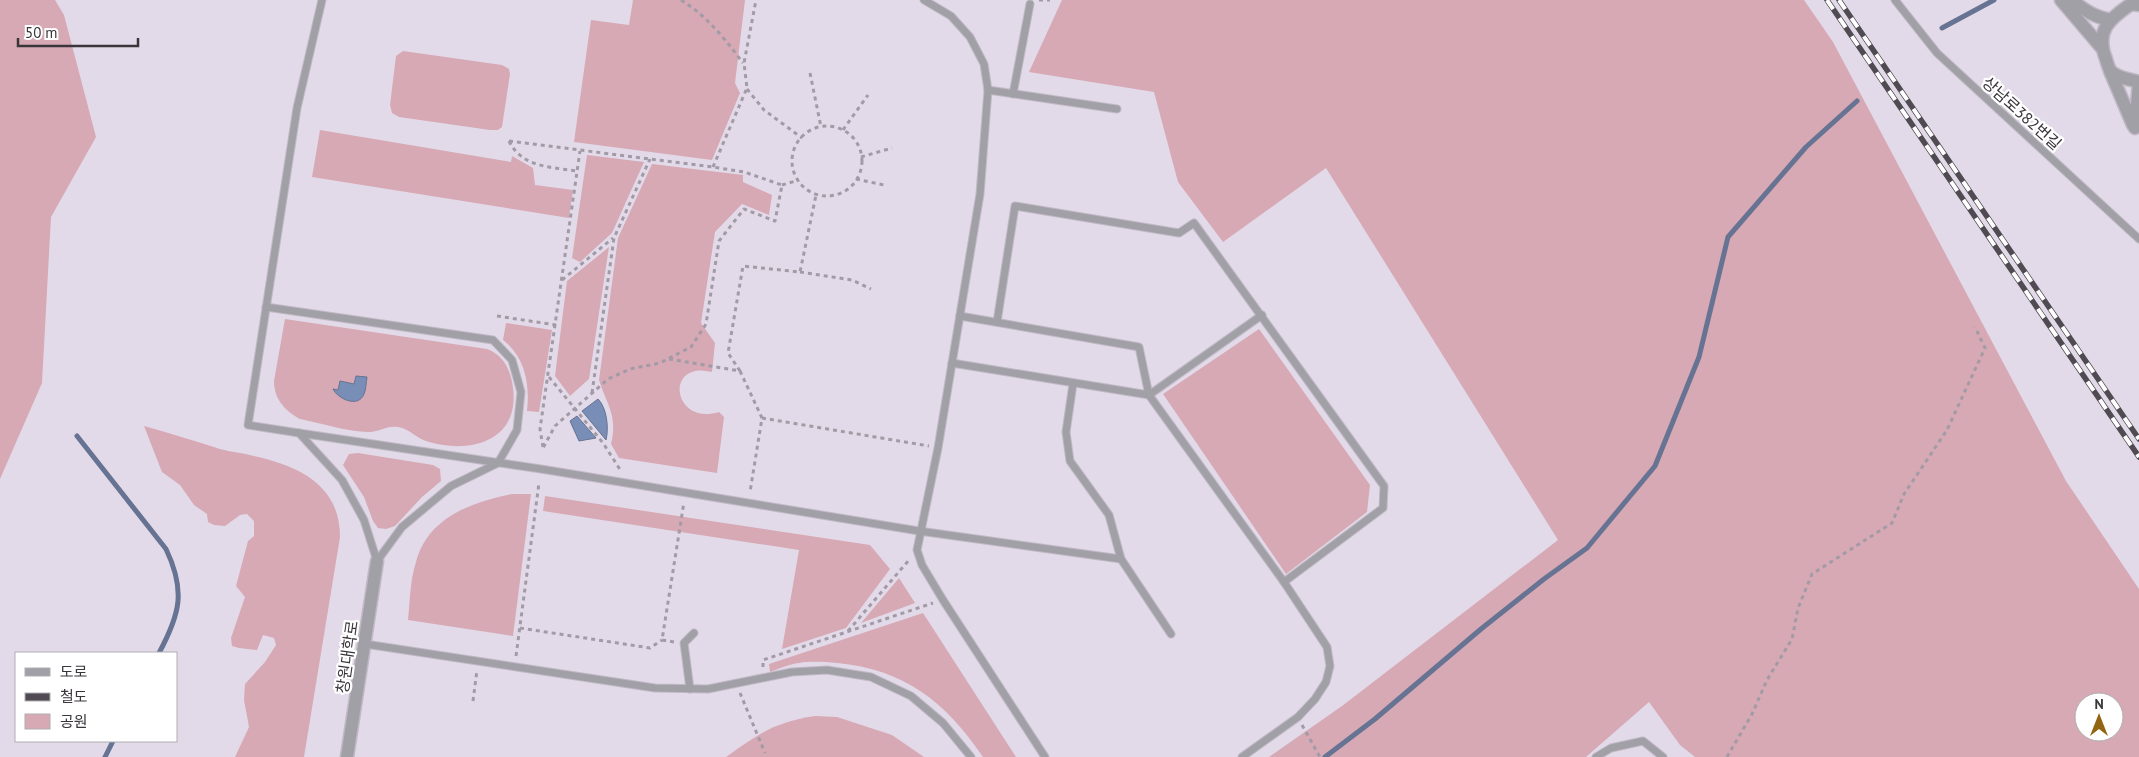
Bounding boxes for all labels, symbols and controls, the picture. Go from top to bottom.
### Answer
scale bar [18,15,138,47]
text: 50 m [25,23,58,42]
street label: 상남로382번길 [1978,72,2066,154]
street label: 창원대학로 [332,619,362,695]
legend [15,652,178,742]
text: 도로 [60,662,88,681]
text: 철도 [60,687,88,706]
north arrow [2074,692,2124,742]
text: N [2094,695,2104,713]
text: 공원 [60,712,88,731]

